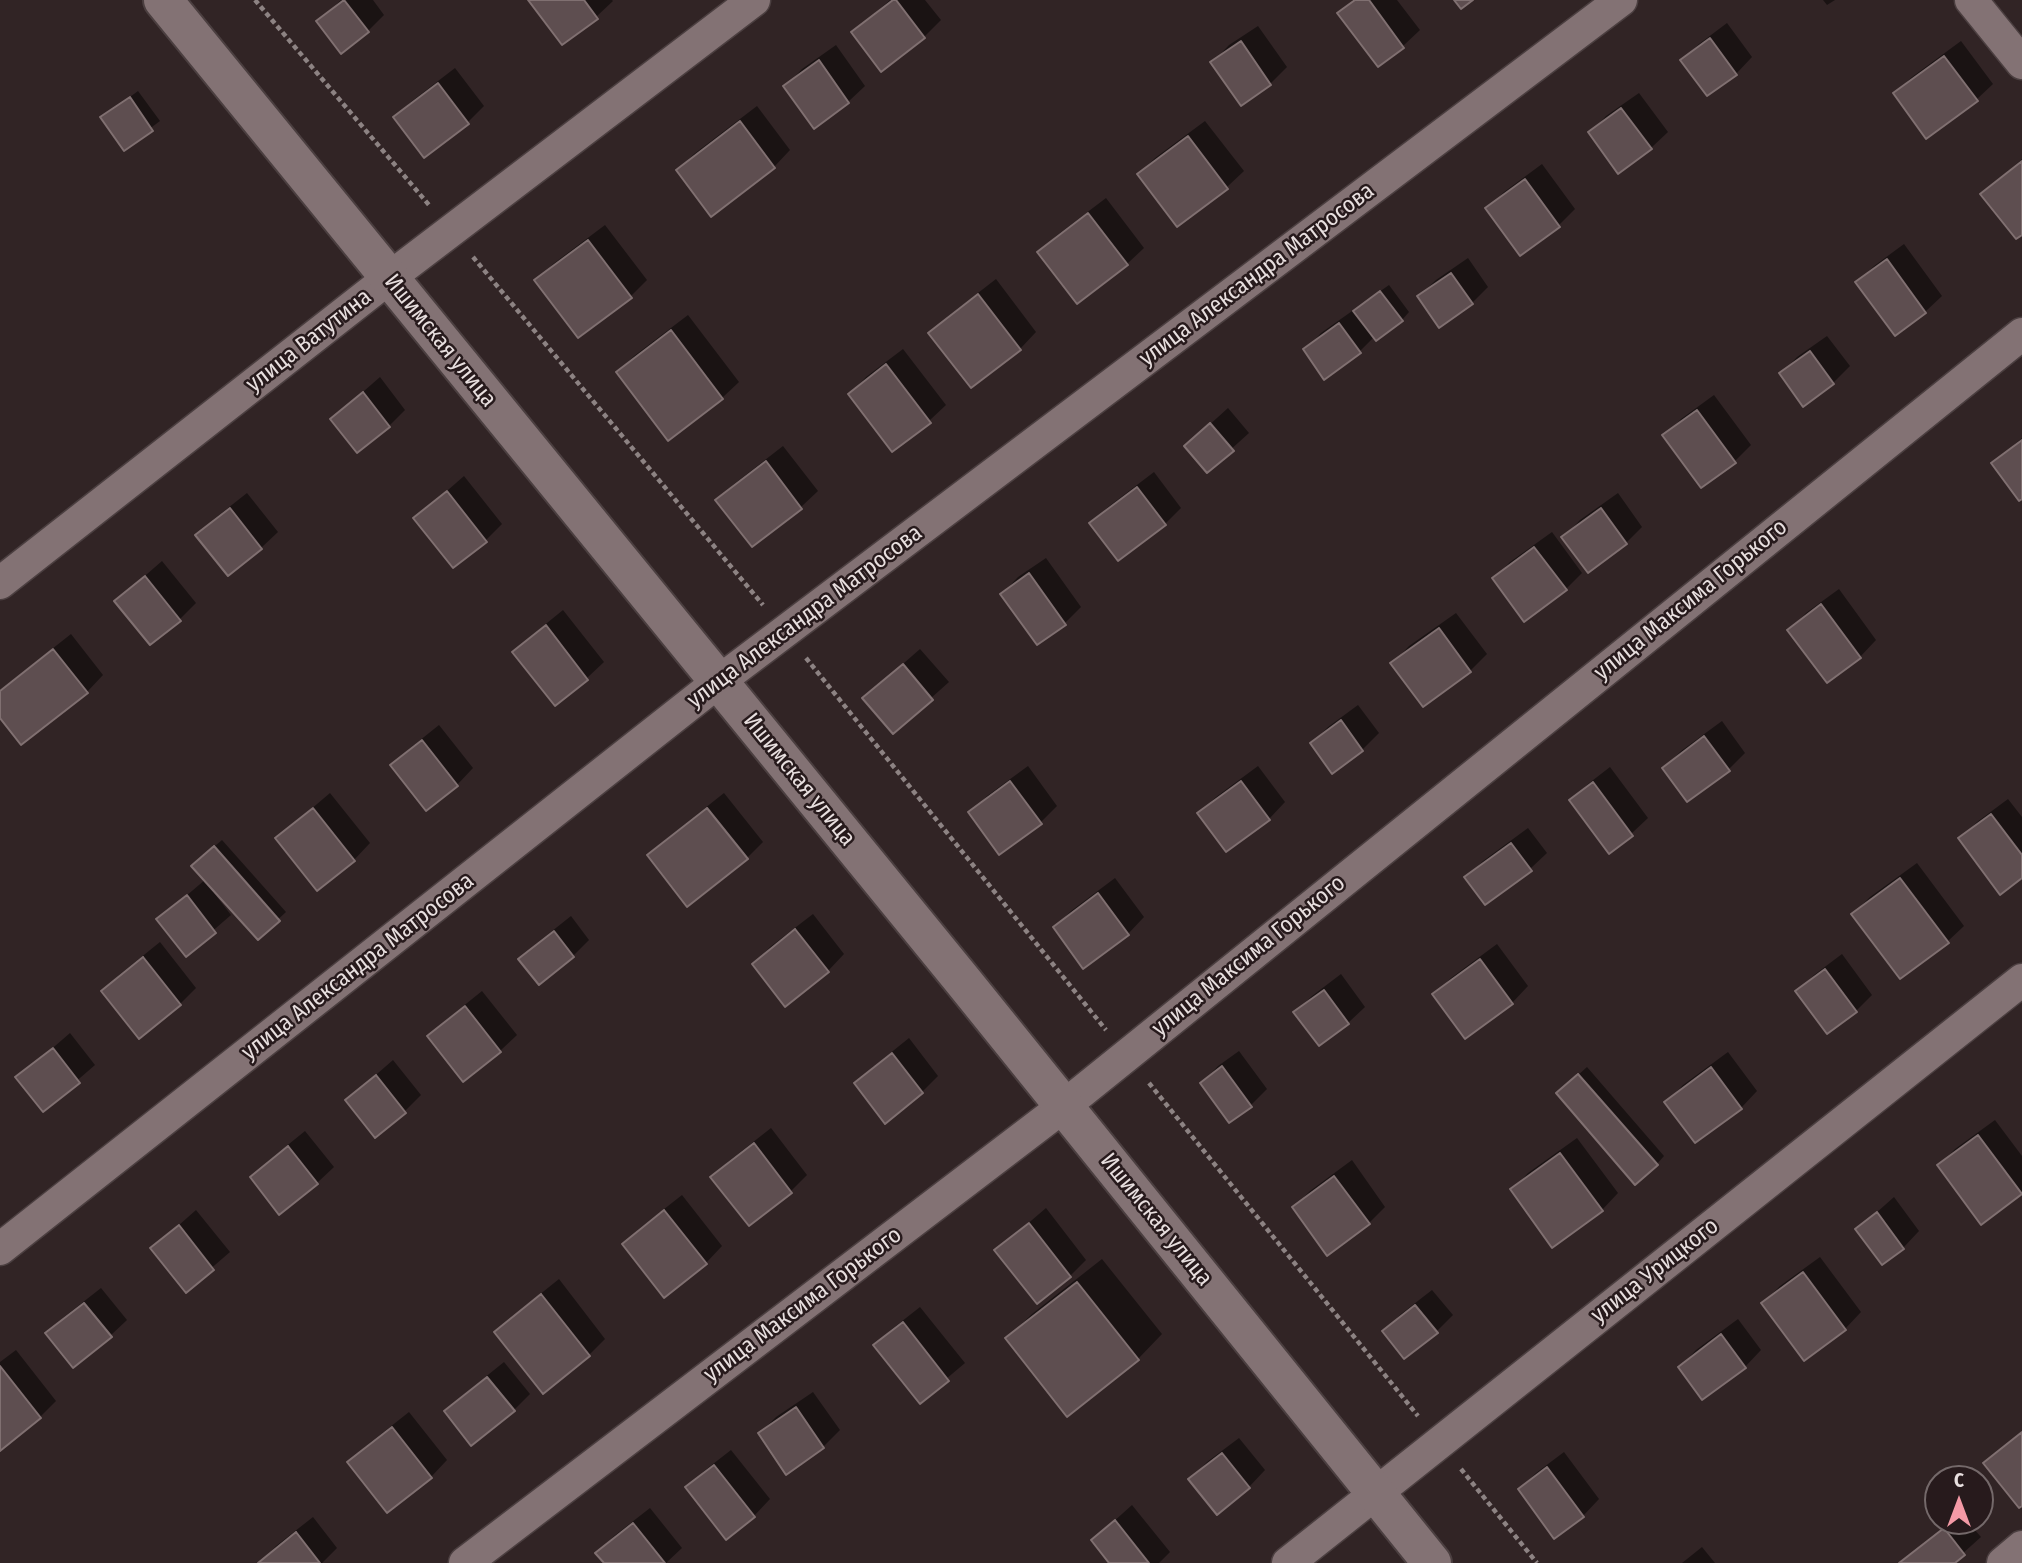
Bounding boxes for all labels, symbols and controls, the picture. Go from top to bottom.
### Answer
street label: улица Александра Матросова [1134,178,1380,372]
street label: Ишимская улица [378,269,502,413]
street label: улица Ватутина [241,284,377,398]
street label: улица Максима Горького [1589,514,1793,686]
street label: улица Александра Матросова [682,520,928,714]
street label: Ишимская улица [737,708,861,852]
street label: улица Александра Матросова [236,868,480,1066]
street label: улица Максима Горького [1147,870,1351,1042]
street label: Ишимская улица [1094,1148,1218,1292]
street label: улица Урицкого [1586,1213,1724,1329]
street label: улица Максима Горького [699,1222,907,1388]
north arrow [1924,1465,1994,1535]
text: С [1954,1469,1964,1492]

